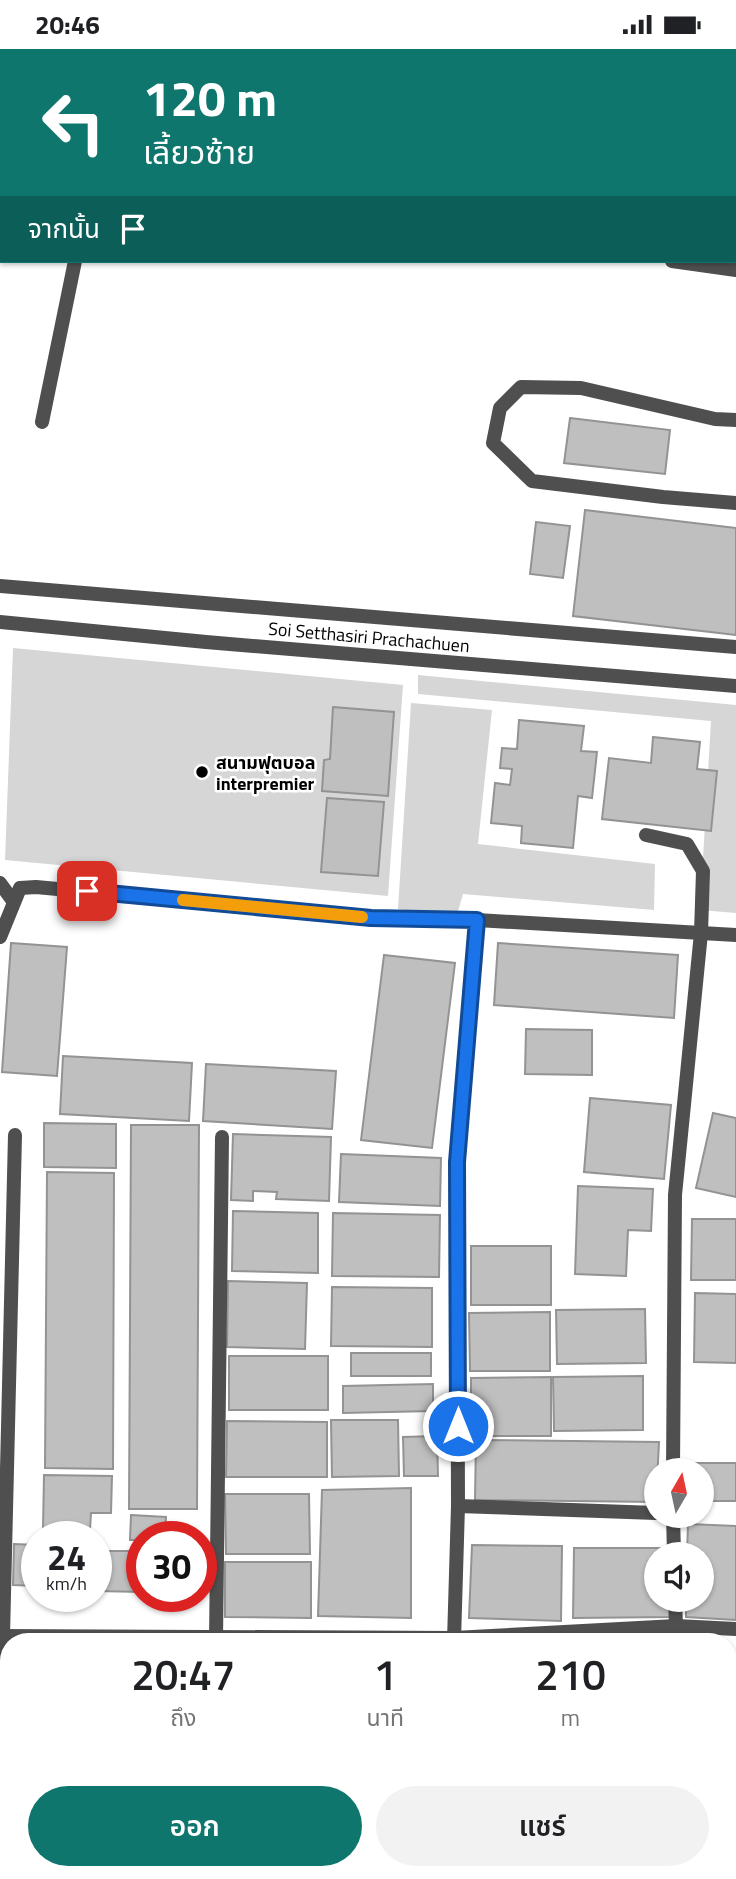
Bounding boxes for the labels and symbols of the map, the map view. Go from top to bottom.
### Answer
street label: Soi Setthasiri Prachachuen [267,615,471,659]
place label: สนามฟุตบอล interpremier [216,749,316,797]
marker: สนามฟุตบอล interpremier [194,764,210,780]
pin [57,861,117,921]
position arrow [421,1389,495,1463]
north arrow [644,1458,714,1528]
speed limit sign: 30 [126,1521,217,1612]

